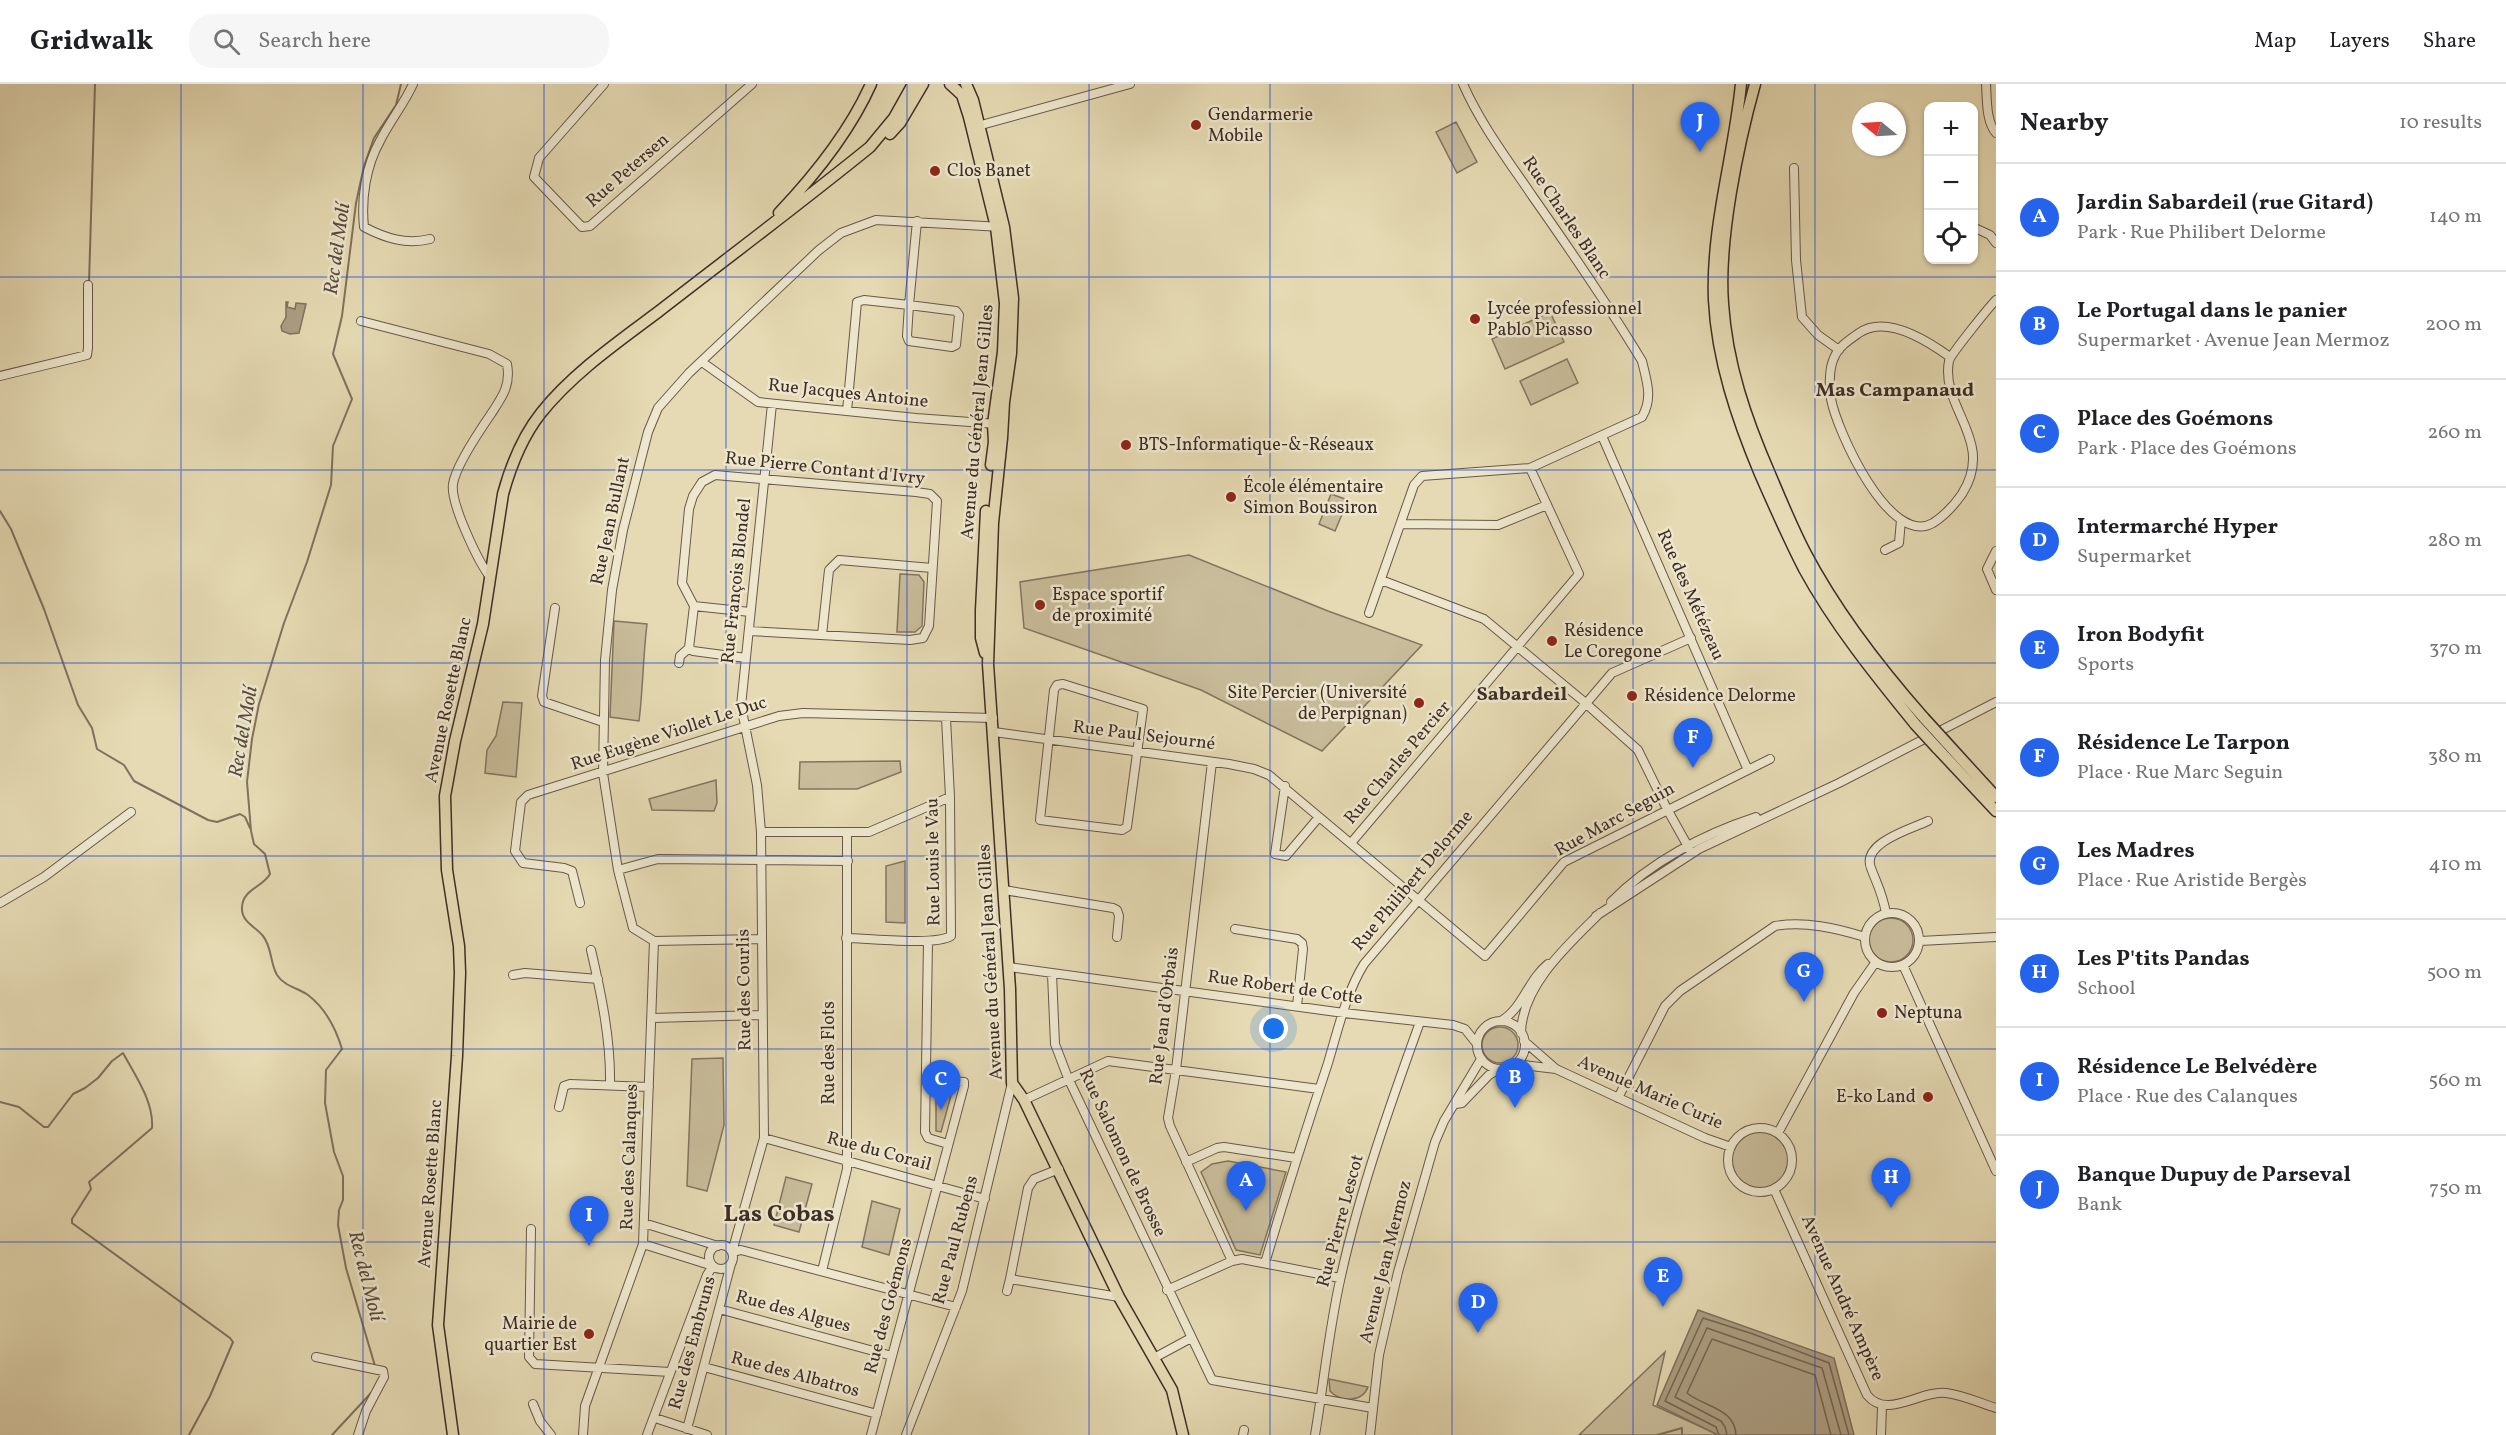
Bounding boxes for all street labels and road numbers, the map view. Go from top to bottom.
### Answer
street label: Rue Petersen [581,128,675,214]
street label: Rue Charles Blanc [1516,152,1616,284]
street label: Avenue du Général Jean Gilles [955,303,1001,541]
street label: Rue Jacques Antoine [767,373,929,415]
street label: Rue Pierre Contant d'Ivry [724,446,926,492]
street label: Rue Jean Bullant [585,455,637,587]
street label: Rue François Blondel [716,497,758,665]
street label: Rue des Métézeau [1650,526,1730,664]
street label: Avenue Rosette Blanc [419,615,479,785]
street label: Rue Eugène Viollet Le Duc [568,690,770,778]
street label: Rue Charles Percier [1339,695,1458,830]
street label: Rue Paul Sejourné [1071,715,1217,757]
street label: Rue Marc Seguin [1551,777,1680,863]
street label: Rue Louis le Vau [920,798,948,926]
street label: Rue Philibert Delorme [1347,805,1479,957]
street label: Avenue du Général Jean Gilles [972,843,1010,1081]
street label: Rue des Courlis [731,929,759,1051]
street label: Rue Jean d'Orbais [1144,946,1186,1086]
street label: Rue Robert de Cotte [1206,965,1364,1011]
street label: Rue des Flots [817,1001,842,1105]
street label: Avenue Marie Curie [1573,1050,1727,1136]
street label: Rue Salomon de Brosse [1072,1065,1172,1241]
street label: Rue des Calanques [615,1083,645,1231]
street label: Avenue Rosette Blanc [413,1099,449,1269]
street label: Rue du Corail [824,1126,934,1178]
street label: Rue Pierre Lescot [1311,1152,1371,1290]
street label: Rue Paul Rubens [927,1173,985,1307]
street label: Avenue Jean Mermoz [1354,1178,1418,1346]
street label: Avenue André Ampère [1794,1211,1890,1385]
street label: Rue des Goémons [859,1235,919,1377]
street label: Rue des Embruns [663,1273,723,1413]
street label: Rue des Algues [733,1285,853,1339]
street label: Rue des Albatros [728,1346,862,1404]

